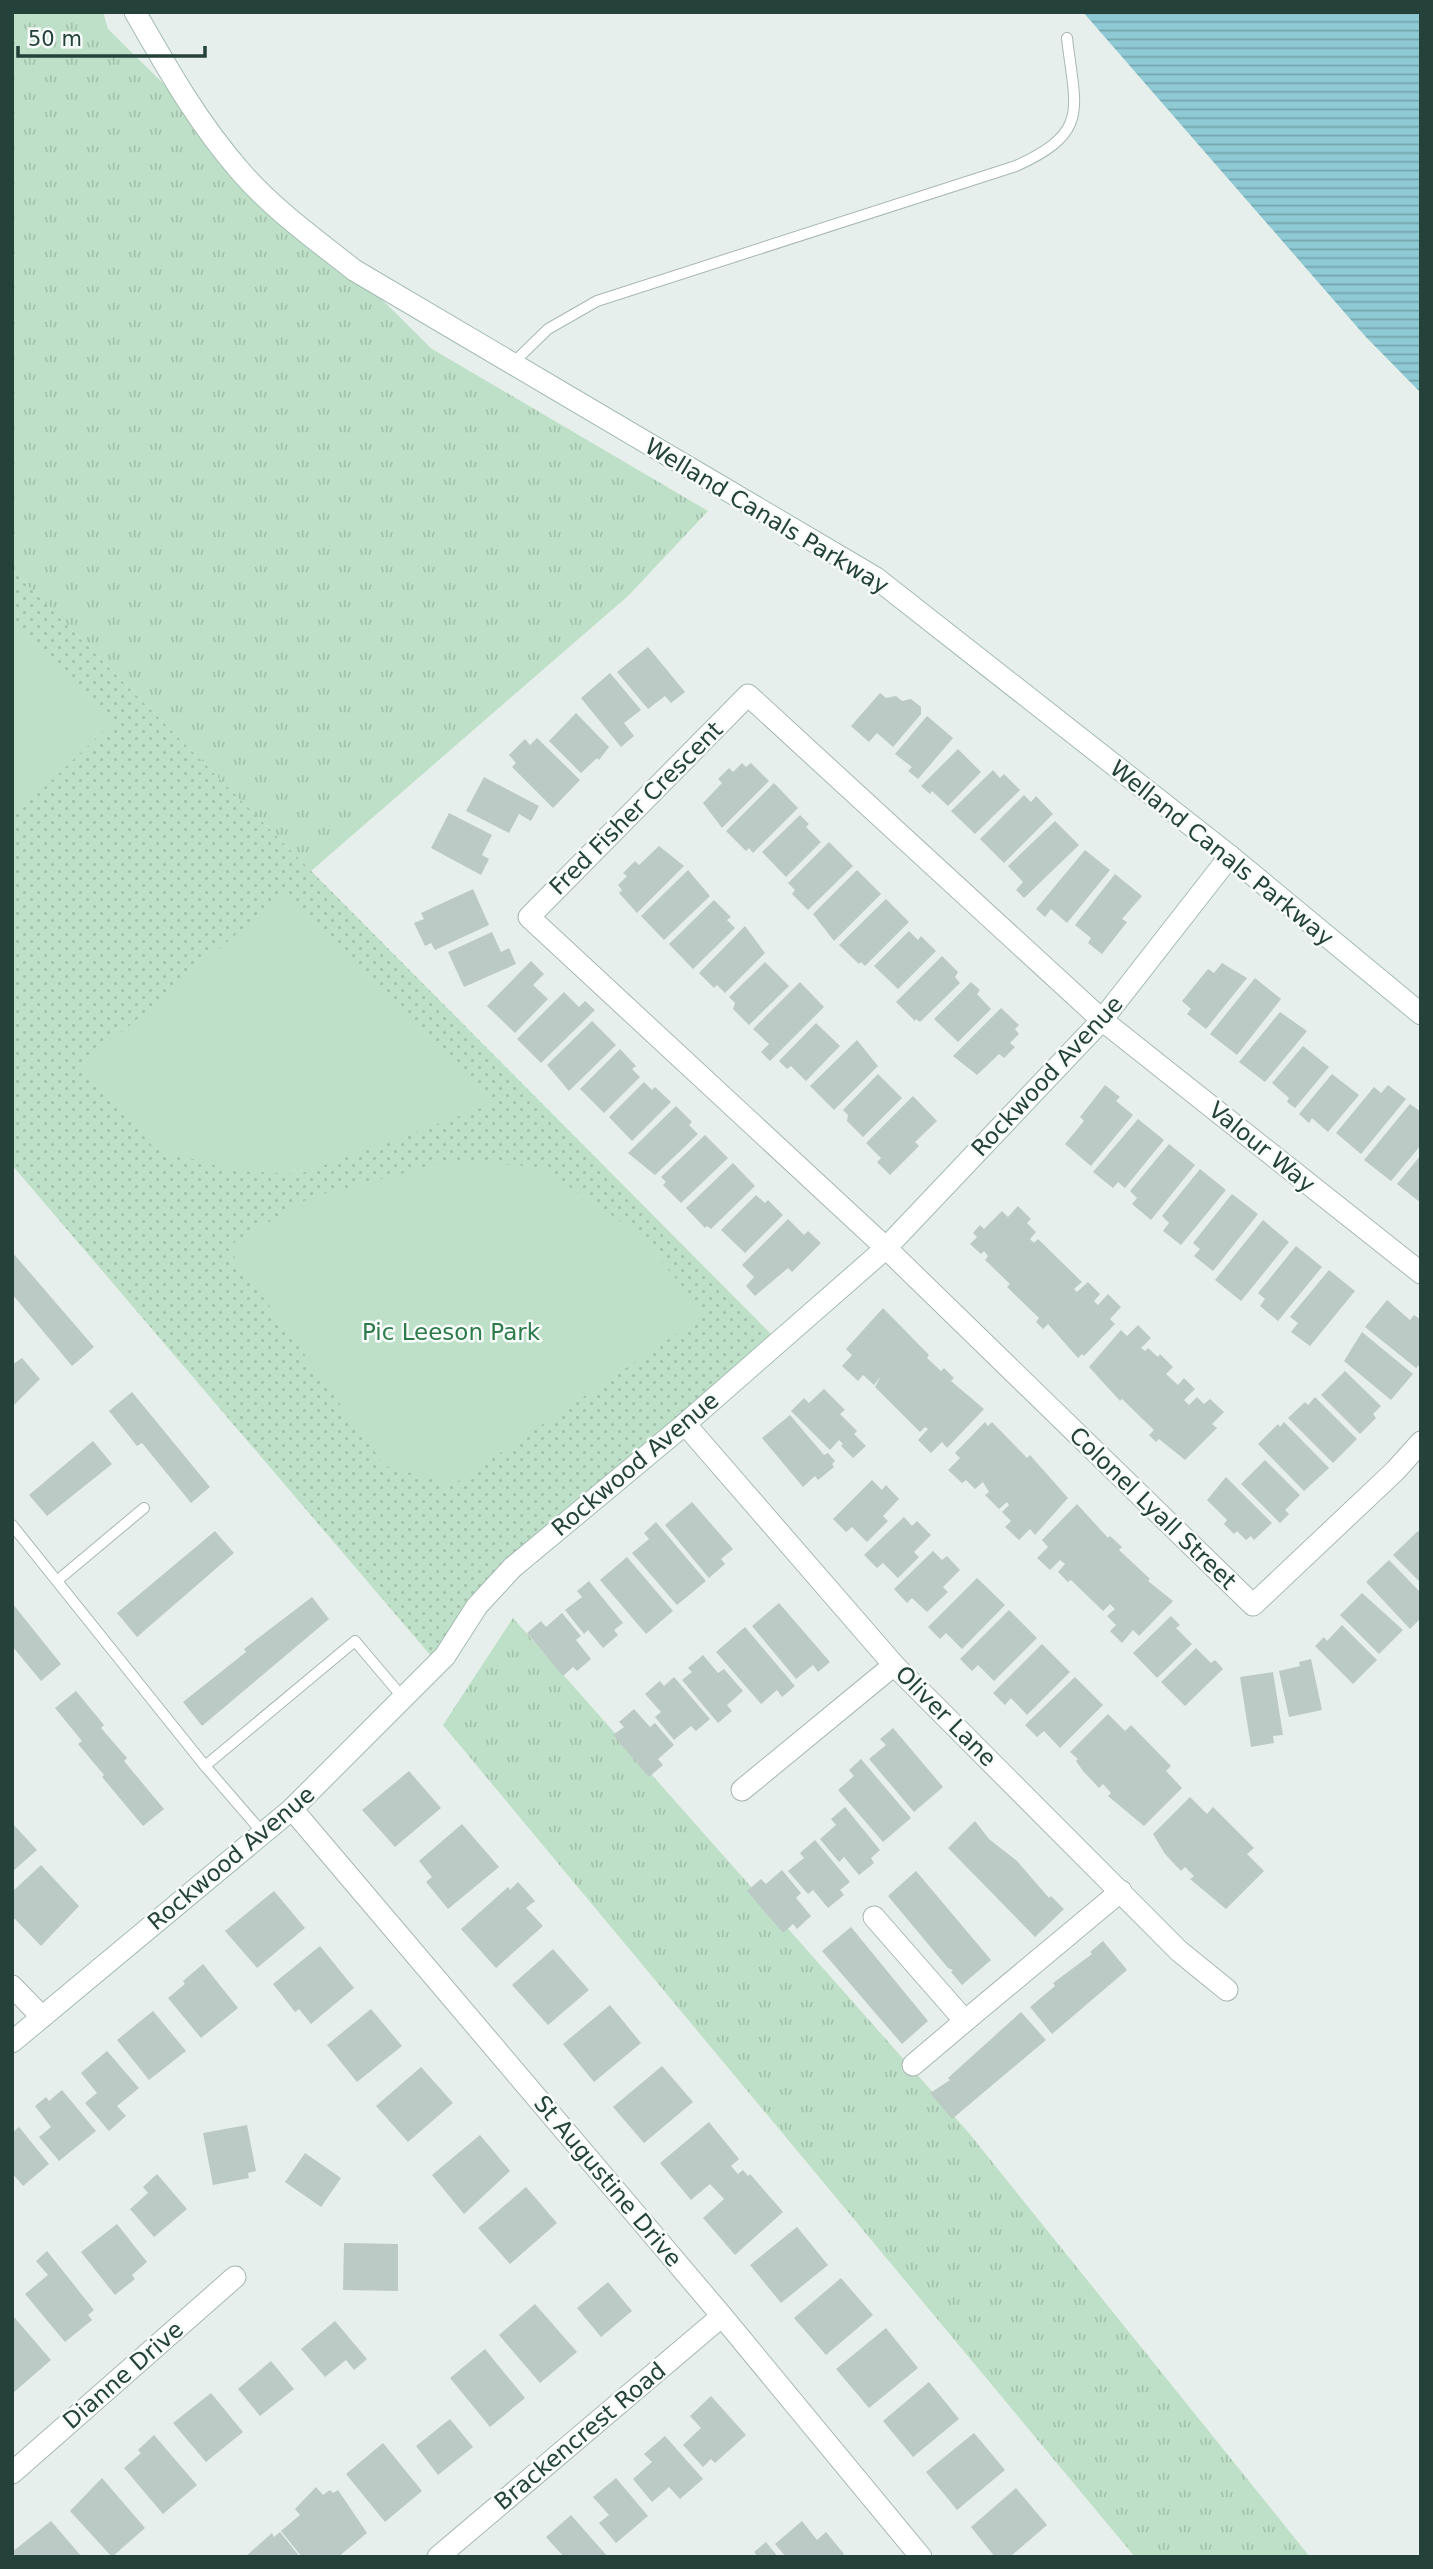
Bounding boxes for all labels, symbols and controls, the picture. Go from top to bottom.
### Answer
scale bar [18,14,205,58]
text: 50 m [28,27,82,51]
street label: Welland Canals Parkway [640,433,894,599]
street label: Fred Fisher Crescent [544,716,728,900]
street label: Welland Canals Parkway [1105,755,1339,951]
street label: Rockwood Avenue [966,991,1128,1161]
street label: Valour Way [1204,1096,1320,1198]
park label: Pic Leeson Park [362,1319,541,1345]
street label: Rockwood Avenue [546,1387,724,1541]
street label: Colonel Lyall Street [1064,1422,1242,1594]
street label: Oliver Lane [890,1660,1002,1772]
street label: Rockwood Avenue [142,1781,320,1935]
street label: St Augustine Drive [529,2090,687,2272]
street label: Dianne Drive [58,2316,188,2434]
street label: Brackencrest Road [489,2357,671,2515]

